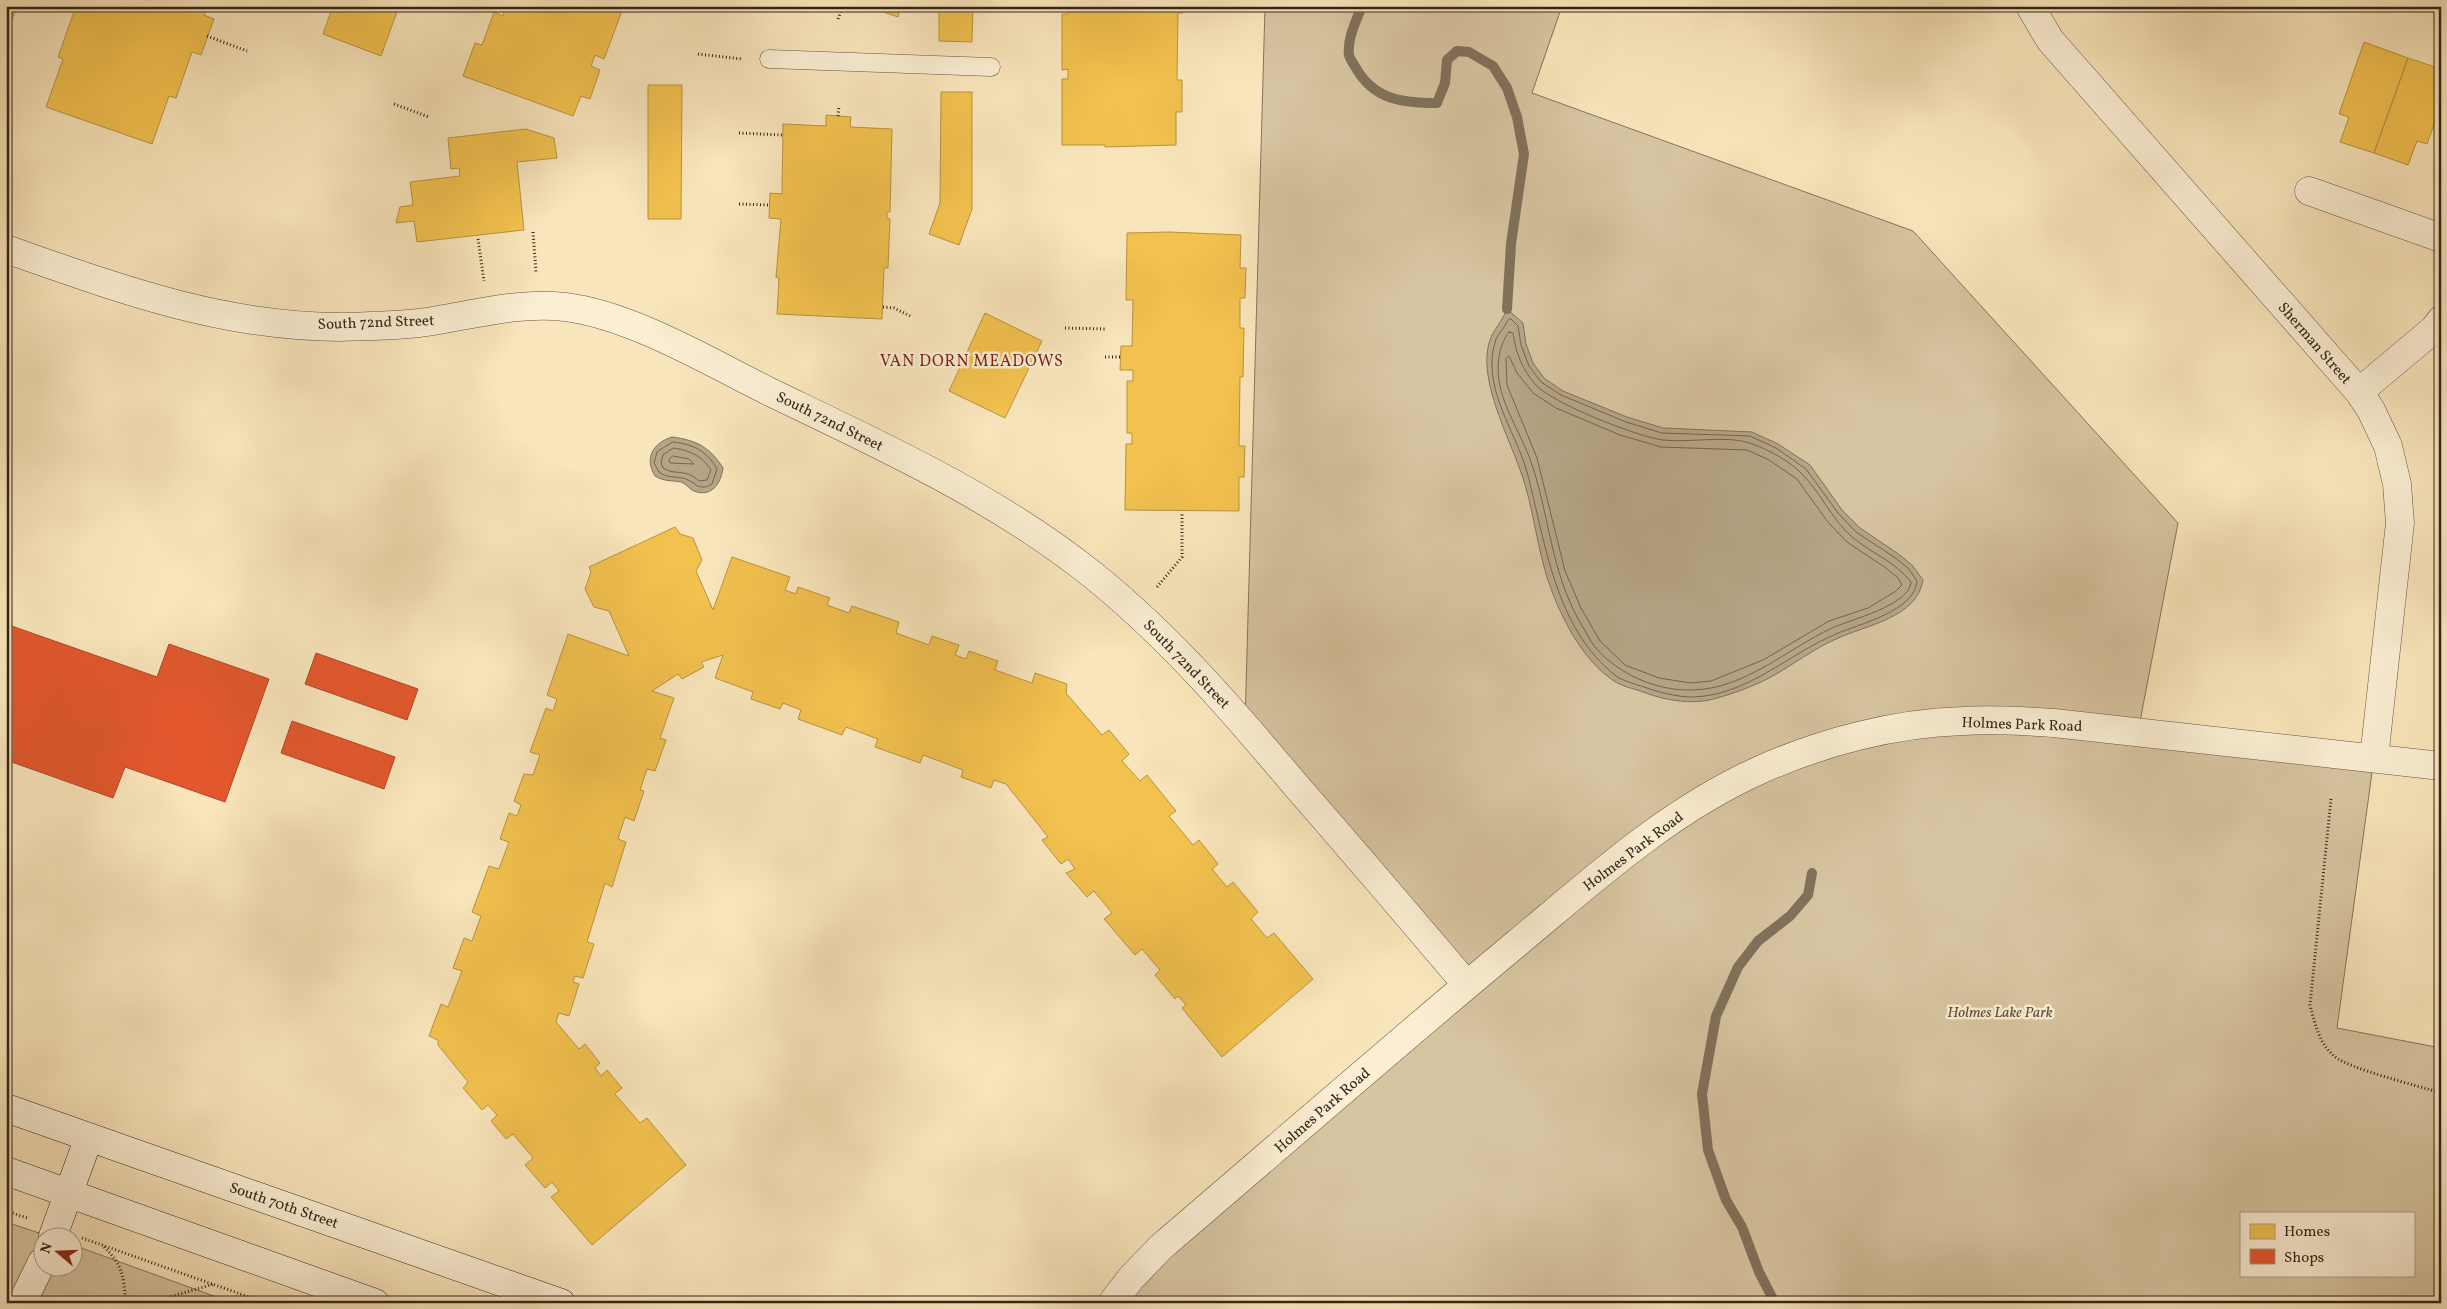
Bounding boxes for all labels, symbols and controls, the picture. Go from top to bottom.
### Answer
street label: Sherman Street [2272,298,2355,390]
street label: South 72nd Street [317,311,435,336]
district label: VAN DORN MEADOWS [880,351,1064,373]
street label: South 72nd Street [772,387,886,457]
street label: South 72nd Street [1138,616,1234,714]
street label: Holmes Park Road [1961,713,2083,738]
street label: Holmes Park Road [1579,807,1689,897]
park label: Holmes Lake Park [1947,1003,2053,1024]
street label: Holmes Park Road [1270,1064,1376,1159]
street label: South 70th Street [226,1178,341,1235]
legend [2240,1212,2414,1276]
text: Homes [2284,1222,2330,1243]
north arrow [32,1226,82,1276]
text: N [36,1240,58,1256]
text: Shops [2284,1248,2324,1269]

